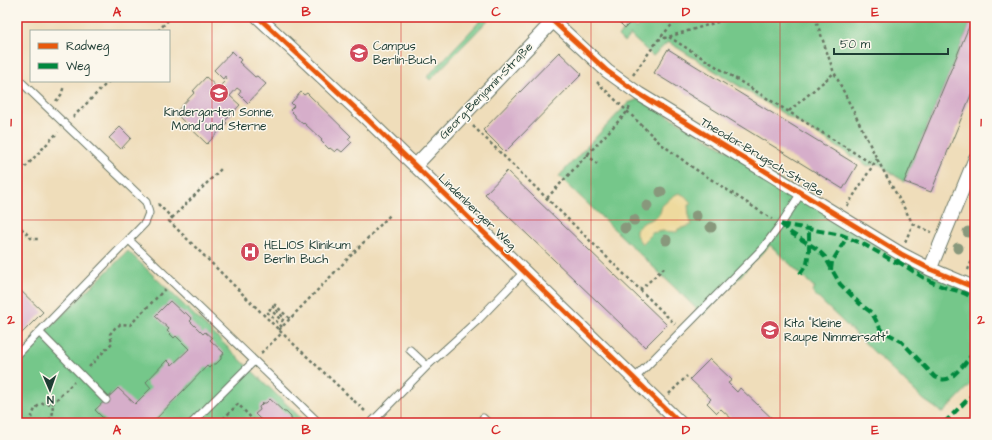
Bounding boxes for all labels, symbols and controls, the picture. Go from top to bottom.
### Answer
text: A [113,3,122,21]
text: B [301,3,311,21]
text: C [491,3,501,21]
text: D [682,3,691,21]
text: E [871,3,879,21]
legend [30,30,170,82]
scale bar [834,30,948,56]
text: 50 m [840,36,871,53]
text: Radweg [66,38,109,56]
place label: Campus Berlin-Buch [373,38,436,69]
street label: Georg-Benjamin-Straße [435,38,538,144]
school or university icon: Campus Berlin-Buch [348,42,370,64]
text: Weg [66,58,90,76]
school or university icon: Kindergarten Sonne, Mond und Sterne [208,82,230,104]
place label: Kindergarten Sonne, Mond und Sterne [164,104,274,135]
text: 1 [10,113,12,131]
street label: Theodor-Brugsch-Straße [697,113,827,202]
text: 1 [980,113,982,131]
street label: Lindenberger Weg [433,170,520,255]
place label: HELIOS Klinikum Berlin Buch [264,237,351,268]
hospital icon: HELIOS Klinikum Berlin Buch [239,241,261,263]
text: 2 [6,311,15,329]
text: 2 [976,311,985,329]
place label: Kita "Kleine Raupe Nimmersatt" [784,315,889,346]
school or university icon: Kita "Kleine Raupe Nimmersatt" [759,319,781,341]
north arrow [30,370,70,410]
text: N [47,392,54,407]
text: A [113,421,122,439]
text: B [301,421,311,439]
text: C [491,421,501,439]
text: D [682,421,691,439]
text: E [871,421,879,439]

